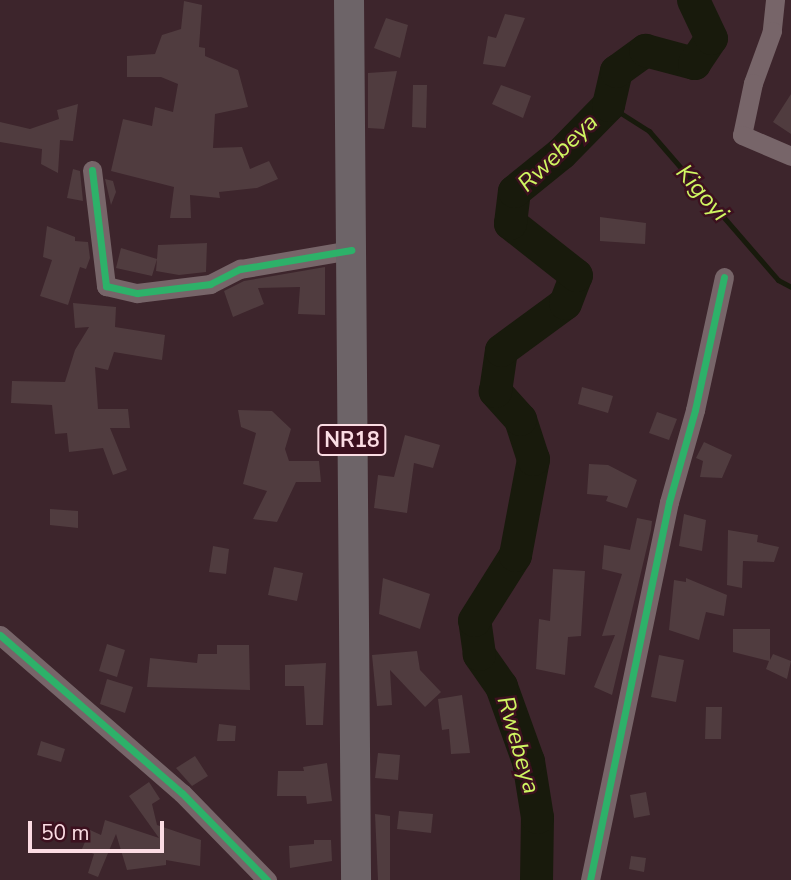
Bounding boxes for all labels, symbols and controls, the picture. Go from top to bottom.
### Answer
water label: Rwebeya [512,108,604,198]
water label: Kigoyi [670,159,734,227]
road number: NR18 [317,422,387,458]
water label: Rwebeya [490,693,546,797]
scale bar [32,806,168,850]
text: 50 m [41,819,90,847]

